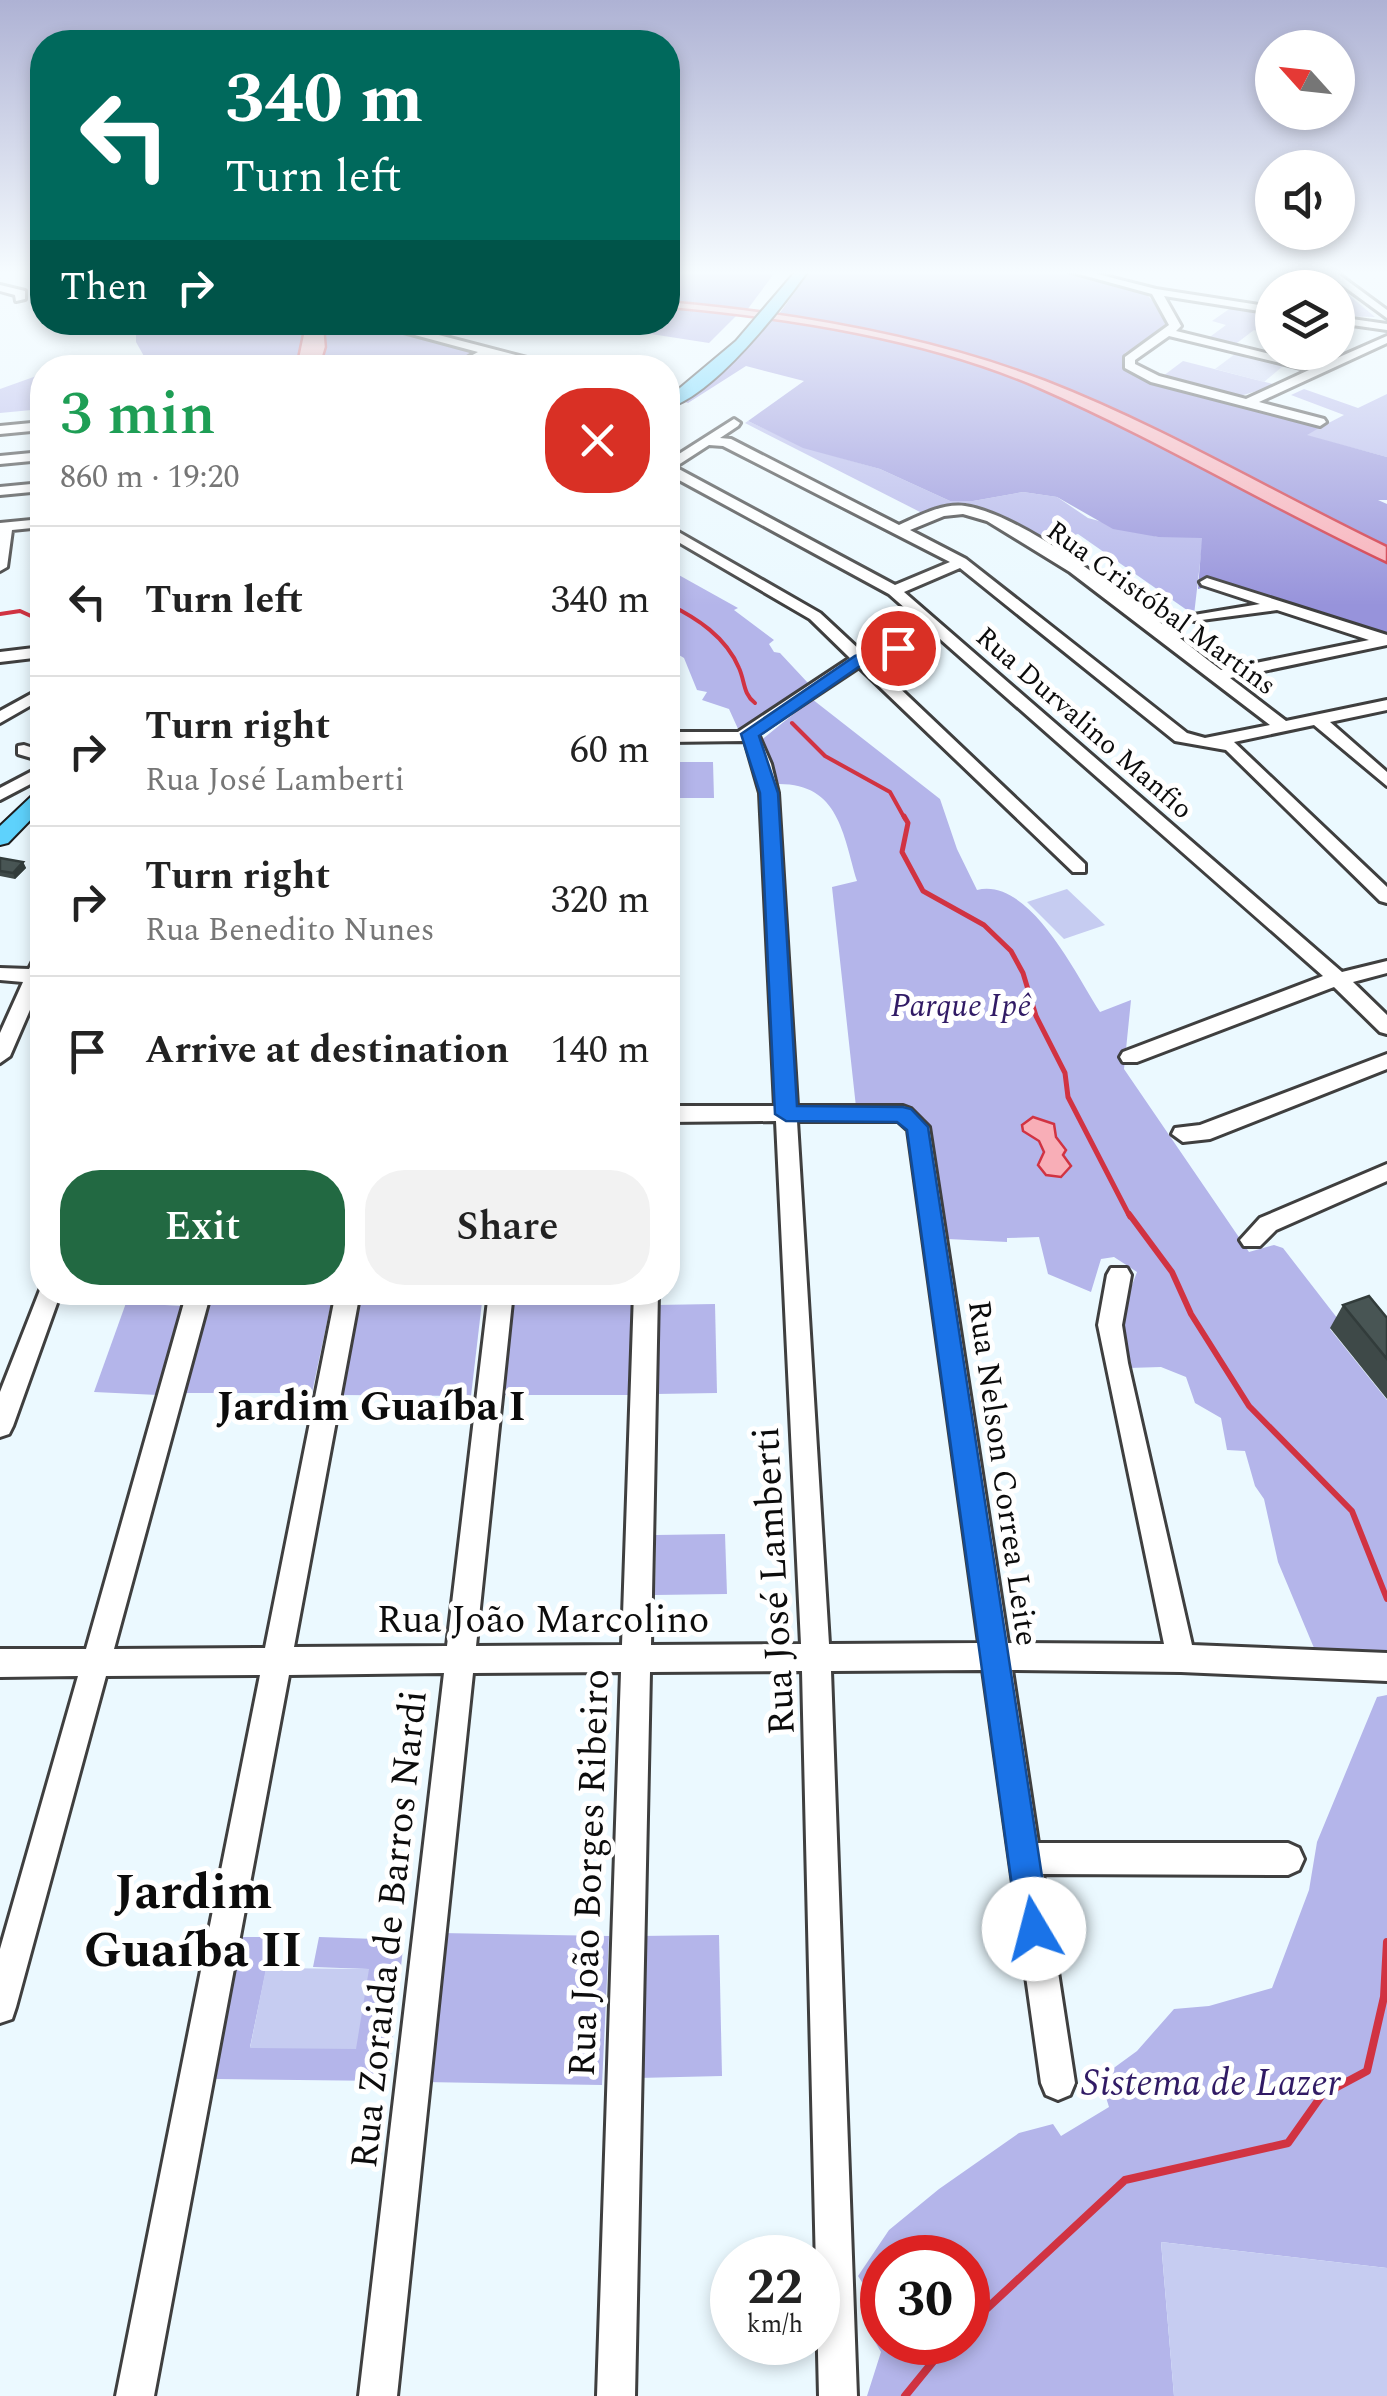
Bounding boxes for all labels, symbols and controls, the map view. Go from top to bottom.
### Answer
north arrow [1255,30,1355,130]
map controls [1255,30,1355,370]
text: 340 m [225,47,423,153]
icon: left [60,70,190,200]
text: Turn left [225,143,402,212]
button: sound [1255,150,1355,250]
text: Then [60,259,148,317]
icon: right [168,260,223,315]
button: layers [1255,270,1355,370]
text: 3 min [60,369,216,461]
button: close [545,388,650,493]
text: 860 m · 19:20 [60,453,240,502]
street label: Rua Cristóbal Martins [1037,510,1285,706]
text: Turn left [145,572,303,630]
text: 340 m [551,572,650,630]
icon: left [60,574,115,629]
pin [856,606,941,691]
street label: Rua Durvalino Manfio [966,616,1202,830]
icon: arrive [871,621,926,676]
text: Turn right [145,698,330,756]
text: 60 m [570,722,650,780]
icon: right [60,724,115,779]
text: Rua José Lamberti [145,756,405,805]
text: Turn right [145,848,330,906]
text: 320 m [551,872,650,930]
icon: right [60,874,115,929]
text: Rua Benedito Nunes [145,906,435,955]
park label: Parque Ipê [891,982,1032,1031]
text: Arrive at destination [145,1022,509,1080]
text: 140 m [551,1022,650,1080]
icon: arrive [60,1024,115,1079]
button: Exit [60,1170,345,1285]
button: Share [365,1170,650,1285]
street label: Rua Nelson Correa Leite [954,1297,1051,1649]
district label: Jardim Guaíba I [216,1376,526,1439]
street label: Rua José Lamberti [738,1425,812,1737]
street label: Rua João Marcolino [377,1592,709,1650]
street label: Rua João Borges Ribeiro [554,1668,626,2078]
street label: Rua Zoraida de Barros Nardi [336,1687,444,2171]
district label: Jardim Guaíba II [84,1855,302,1989]
position arrow [982,1877,1086,1981]
park label: Sistema de Lazer [1081,2055,1342,2113]
speed limit sign: 30 [860,2235,990,2365]
text: 22 [747,2250,803,2326]
text: km/h [747,2306,803,2344]

